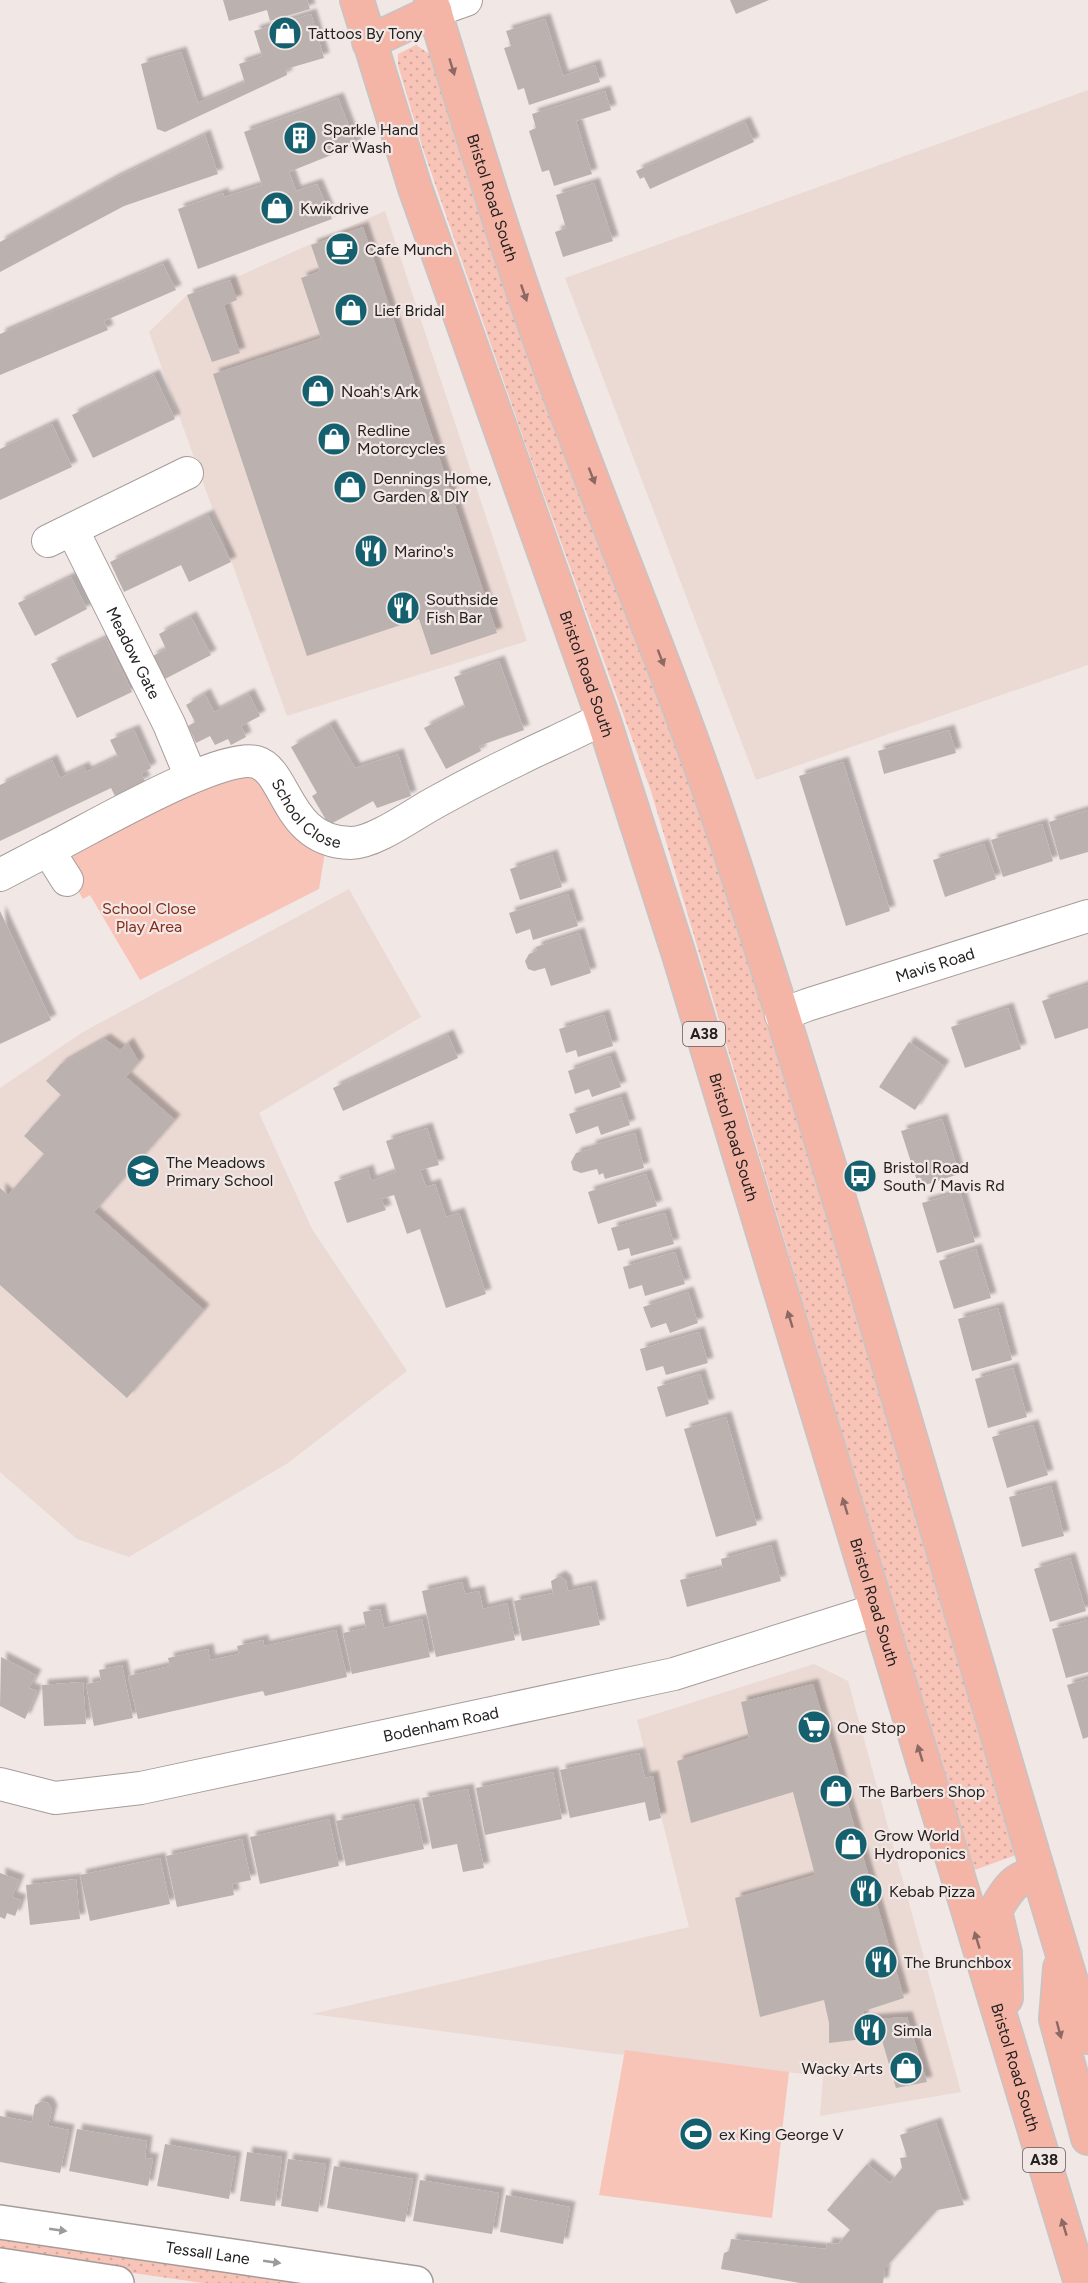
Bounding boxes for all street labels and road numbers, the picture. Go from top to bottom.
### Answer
street label: Bristol Road South [463,131,522,264]
street label: Meadow Gate [102,604,164,702]
street label: Bristol Road South [556,608,618,740]
street label: School Close [267,775,343,852]
street label: Mavis Road [893,944,977,986]
road number: A38 [683,1022,725,1046]
street label: Bristol Road South [705,1071,762,1203]
street label: Bristol Road South [846,1536,903,1669]
street label: Bodenham Road [381,1703,501,1746]
street label: Bristol Road South [987,2001,1044,2134]
road number: A38 [1023,2148,1065,2172]
street label: Tessall Lane [164,2237,251,2269]

